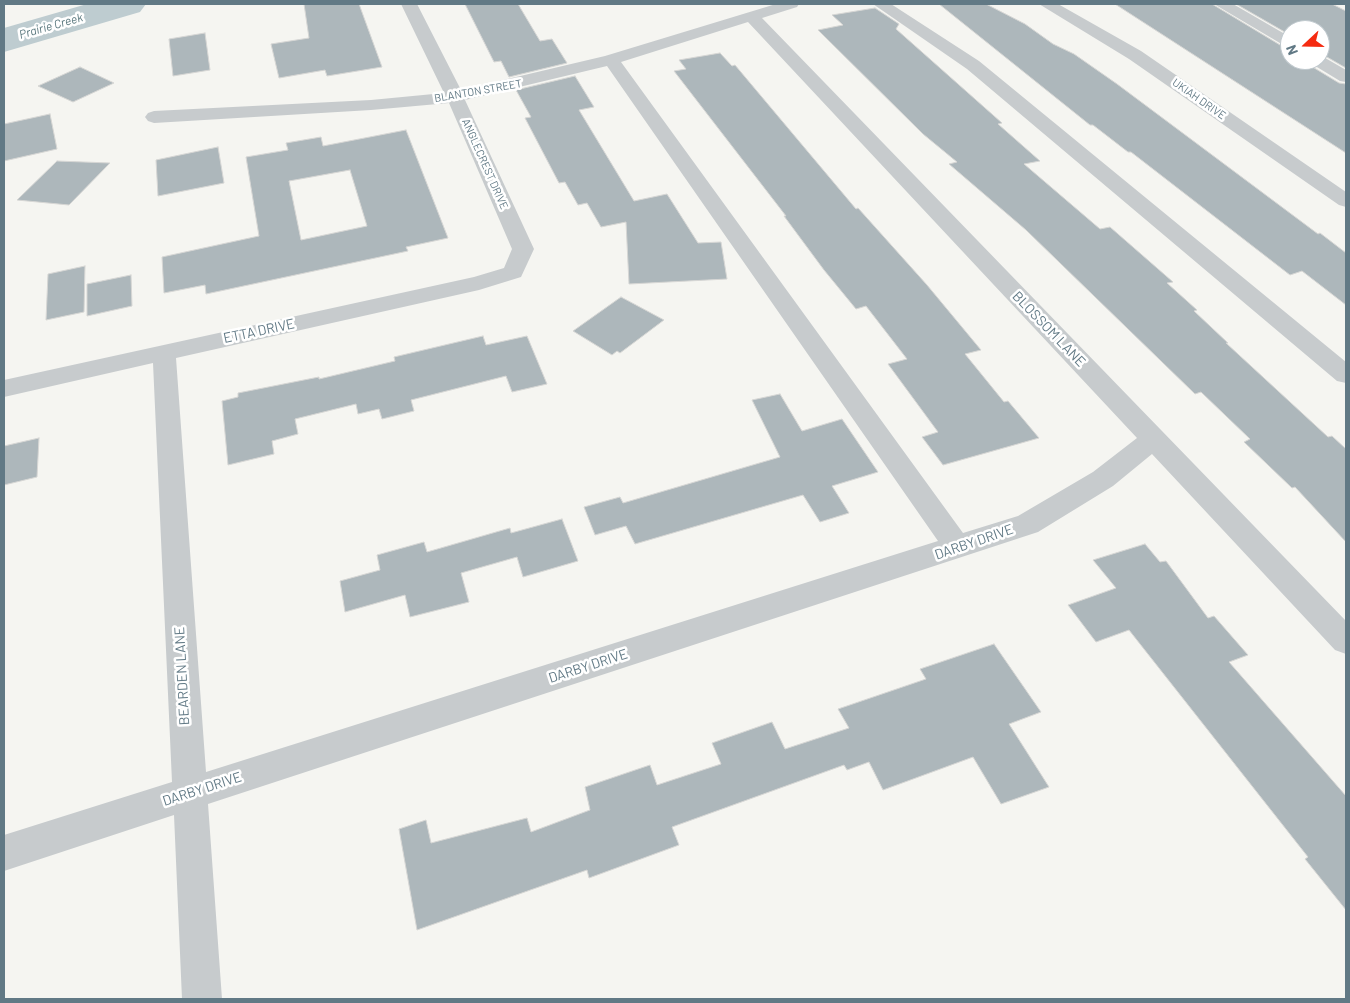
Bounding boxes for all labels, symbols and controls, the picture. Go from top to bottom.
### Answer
water label: Prairie Creek [18,10,84,42]
north arrow [1280,20,1330,70]
text: N [1282,43,1301,58]
street label: UKIAH DRIVE [1170,76,1228,122]
street label: BLANTON STREET [433,77,523,105]
street label: ANGLECREST DRIVE [459,117,511,211]
street label: BLOSSOM LANE [1009,288,1089,370]
street label: ETTA DRIVE [222,315,296,347]
street label: DARBY DRIVE [932,521,1016,563]
street label: BEARDEN LANE [171,626,193,726]
street label: DARBY DRIVE [546,645,630,687]
street label: DARBY DRIVE [160,768,244,810]

